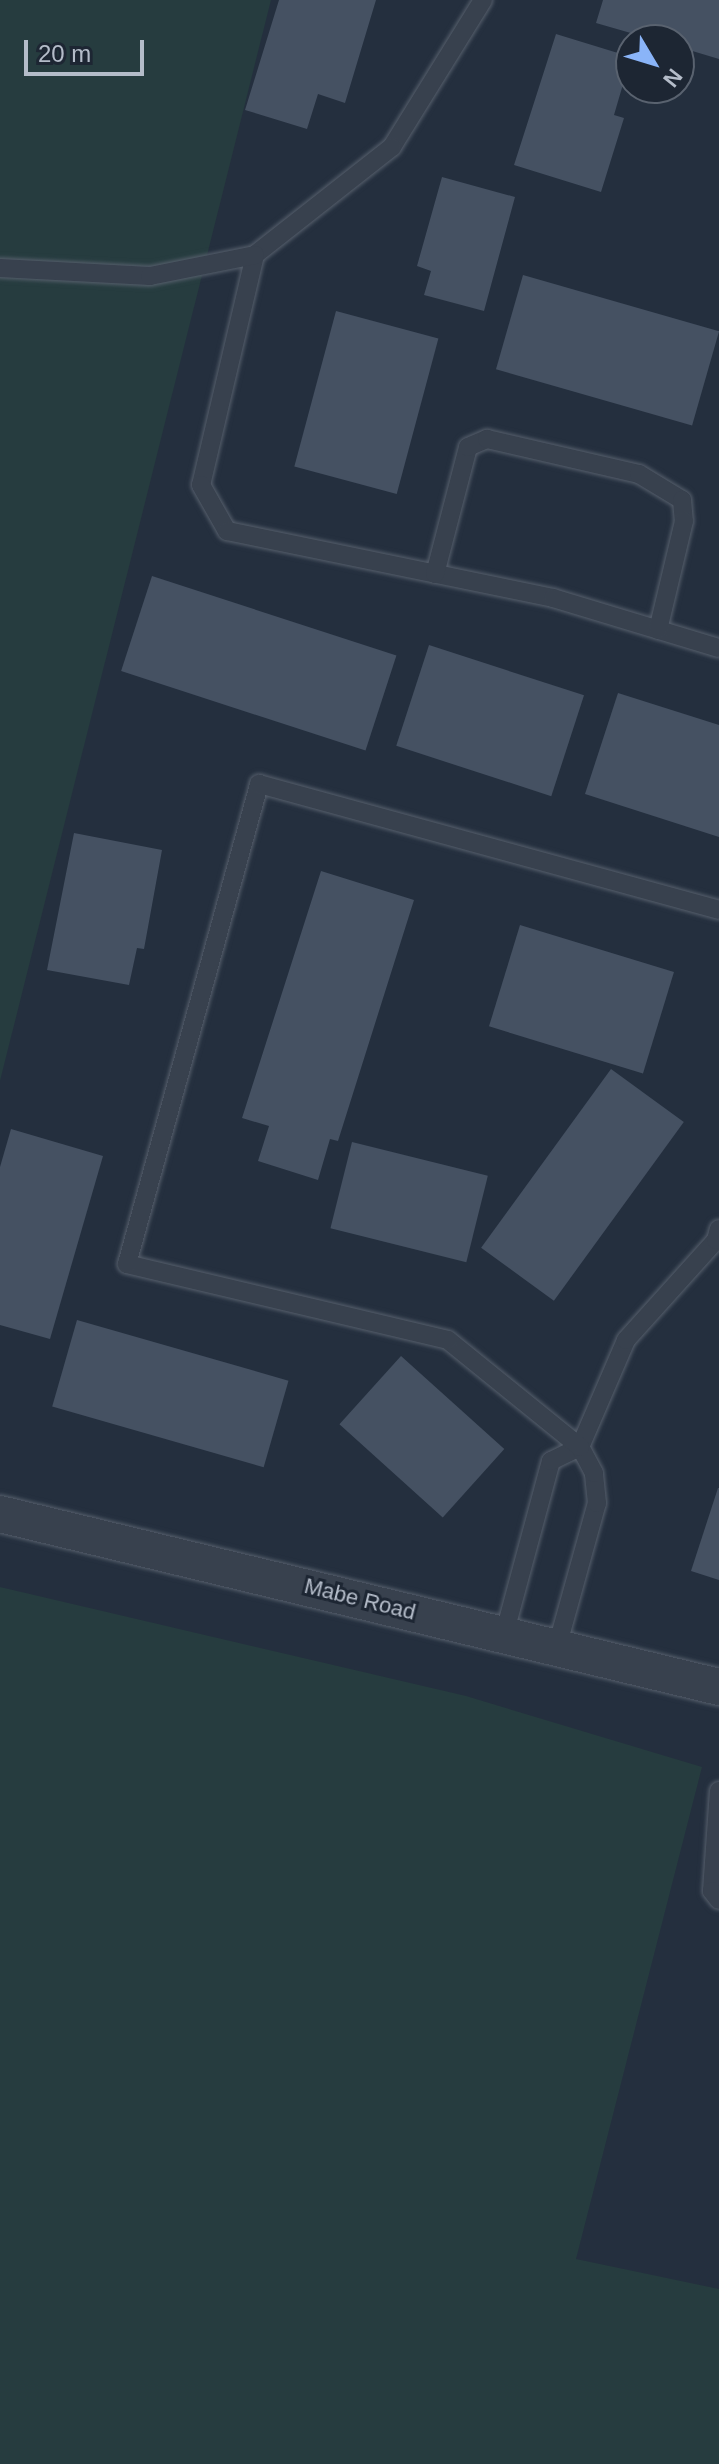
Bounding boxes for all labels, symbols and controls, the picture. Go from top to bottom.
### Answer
scale bar [28,24,148,74]
north arrow [615,24,695,104]
text: 20 m [38,40,91,67]
text: N [658,64,687,92]
street label: Mabe Road [302,1572,418,1626]

